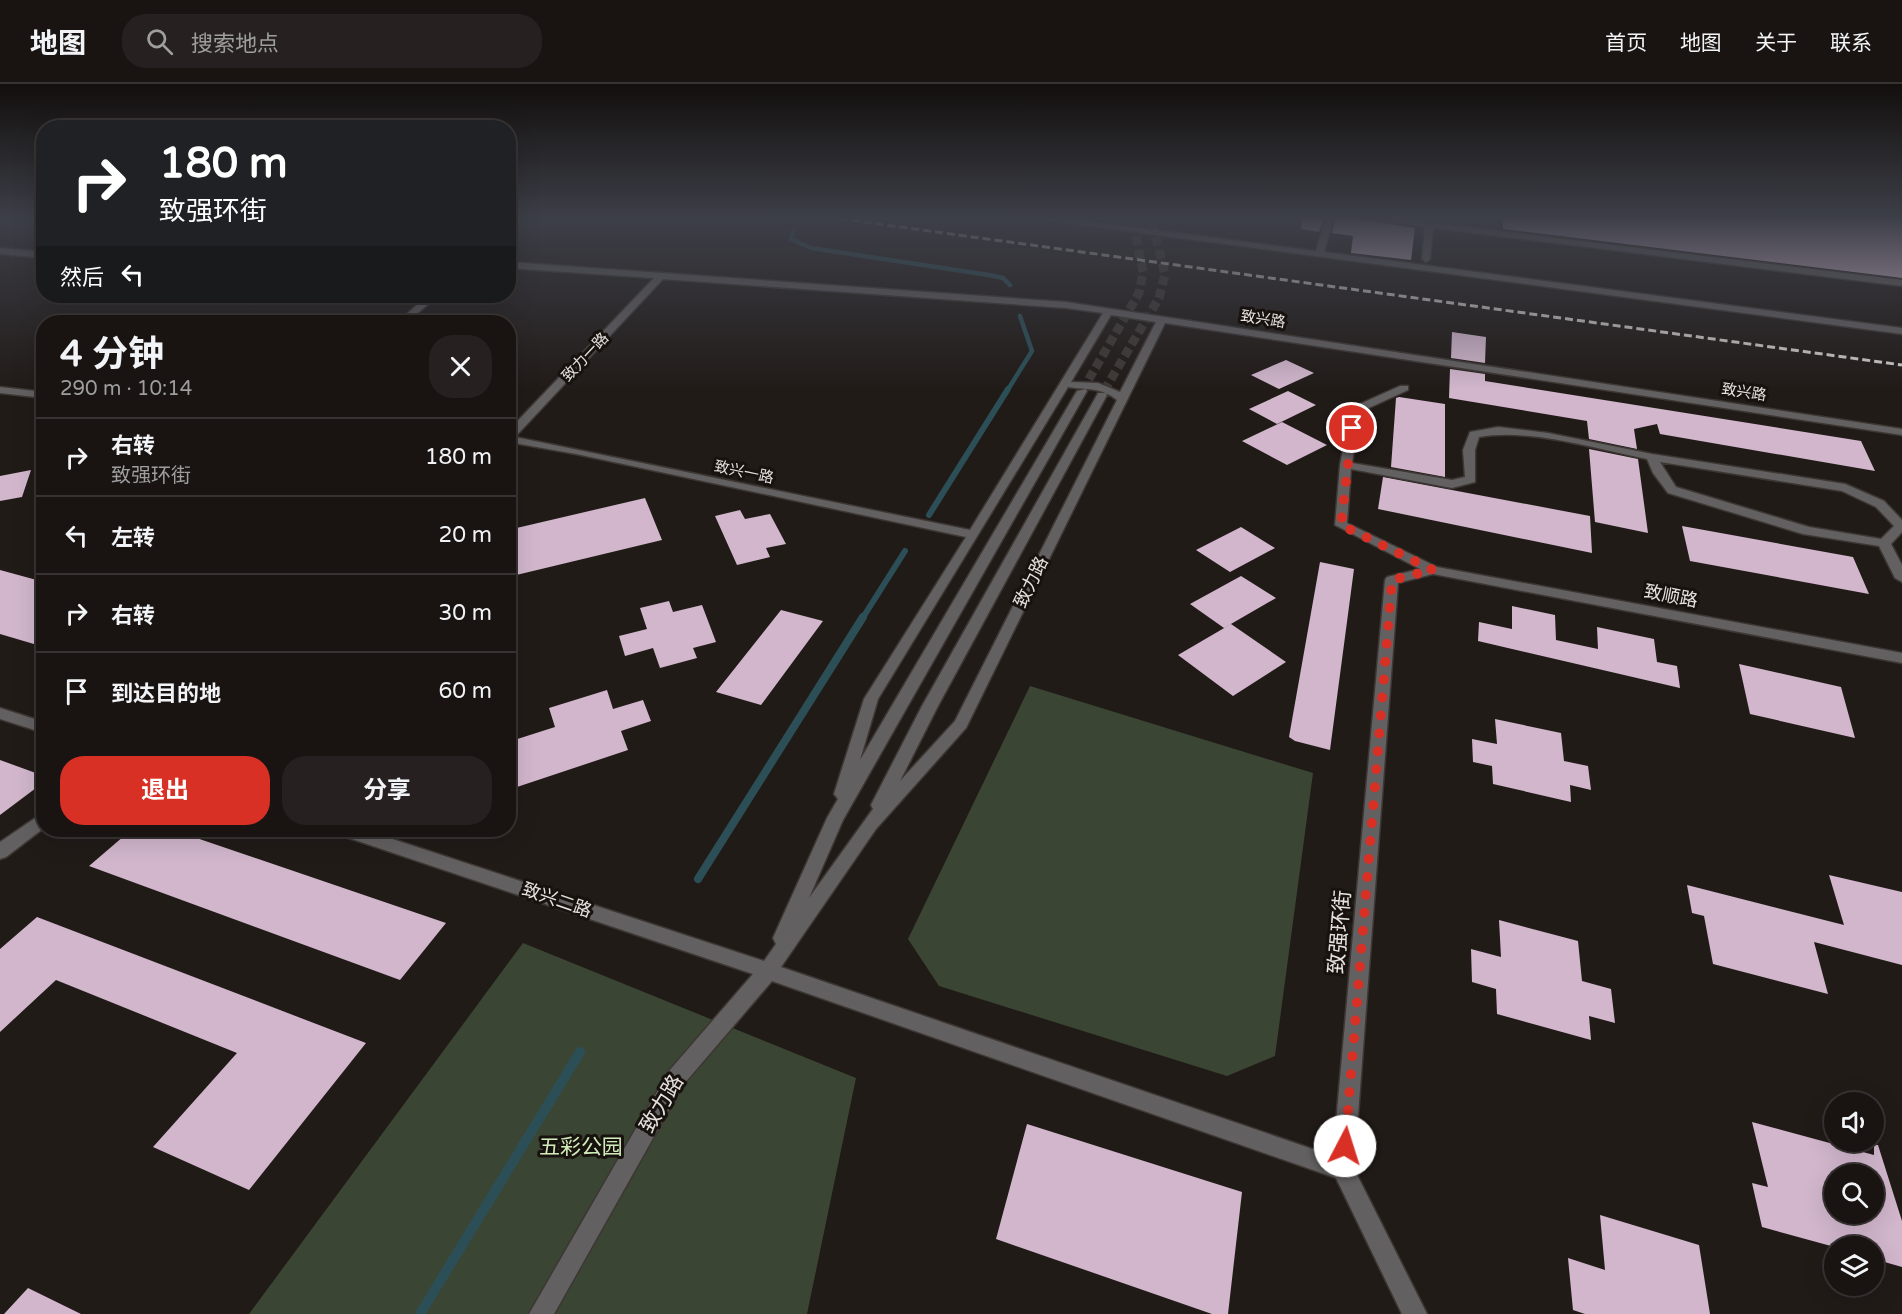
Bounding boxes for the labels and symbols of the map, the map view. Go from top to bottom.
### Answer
street label: 致兴路 [1239,307,1287,331]
street label: 致力一路 [558,329,612,385]
street label: 致兴路 [1720,380,1768,404]
pin [1326,402,1377,453]
street label: 致兴一路 [713,457,775,487]
street label: 致力路 [1009,553,1053,611]
street label: 致顺路 [1642,580,1700,612]
street label: 致兴二路 [519,878,595,922]
street label: 致强环街 [1324,889,1356,975]
street label: 致力路 [635,1071,689,1137]
position arrow [1313,1114,1377,1178]
park label: 五彩公园 [539,1135,623,1160]

